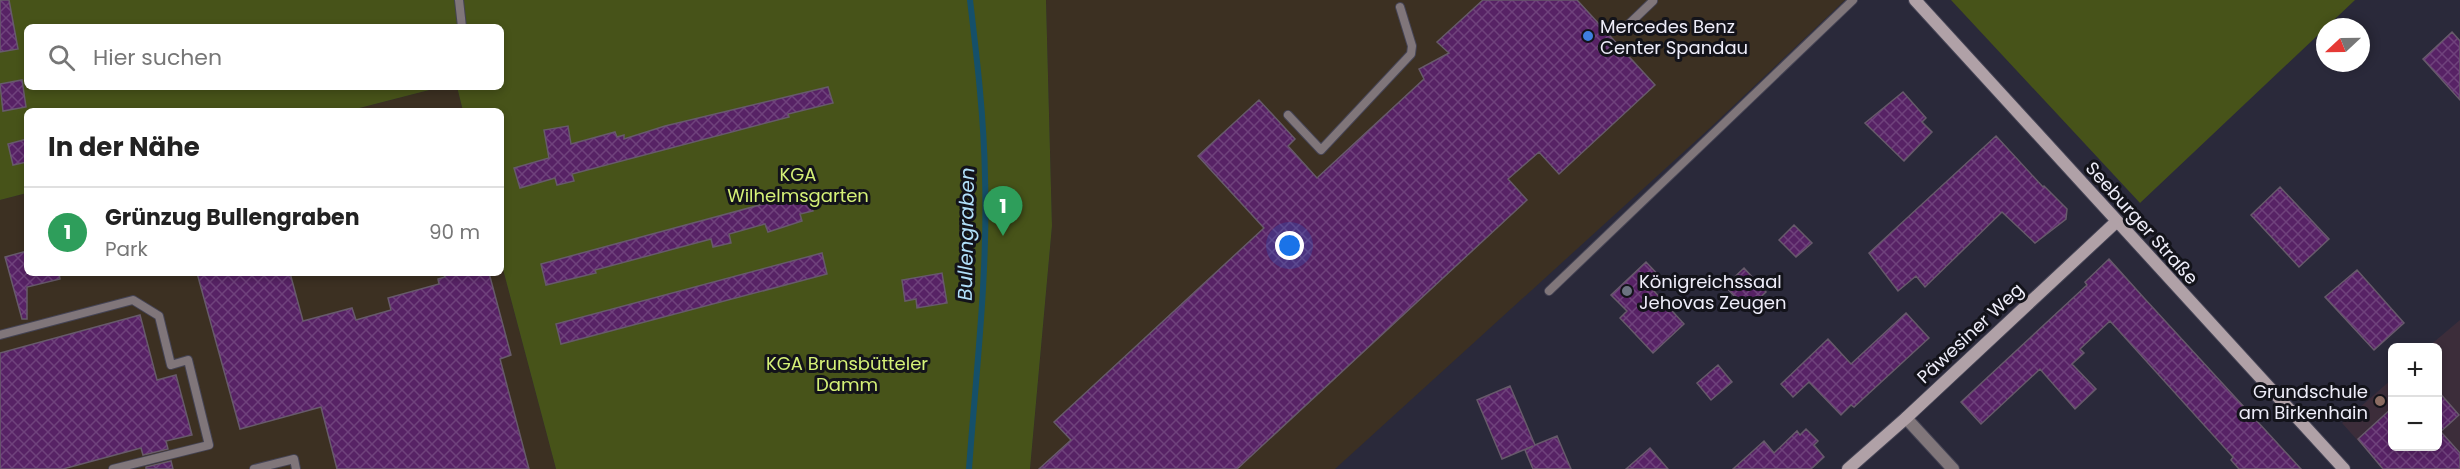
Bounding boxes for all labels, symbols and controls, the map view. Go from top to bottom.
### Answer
place label: Mercedes Benz Center Spandau [1600,14,1748,60]
north arrow [2316,18,2370,72]
search box [24,24,504,90]
marker: Mercedes Benz Center Spandau [1581,29,1595,43]
icon: search [45,41,78,74]
text: Hier suchen [93,42,222,73]
text: In der Nähe [48,129,200,165]
street label: Seeburger Straße [2080,156,2204,290]
park label: KGA Wilhelmsgarten [727,162,869,208]
water label: Bullengraben [951,167,981,301]
pin: 1 [984,186,1022,236]
text: Grünzug Bullengraben [105,202,359,233]
text: 1 [64,218,71,246]
text: 90 m [429,218,480,246]
your location [1275,231,1304,260]
text: Park [105,235,148,263]
place label: Königreichssaal Jehovas Zeugen [1639,269,1786,315]
street label: Päwesiner Weg [1911,277,2029,389]
marker: Königreichssaal Jehovas Zeugen [1620,284,1634,298]
map controls [2388,343,2442,451]
button: + [2388,343,2442,397]
park label: KGA Brunsbütteler Damm [766,351,928,397]
place label: Grundschule am Birkenhain [2239,379,2368,425]
marker: Grundschule am Birkenhain [2373,394,2387,408]
button: − [2388,397,2442,451]

